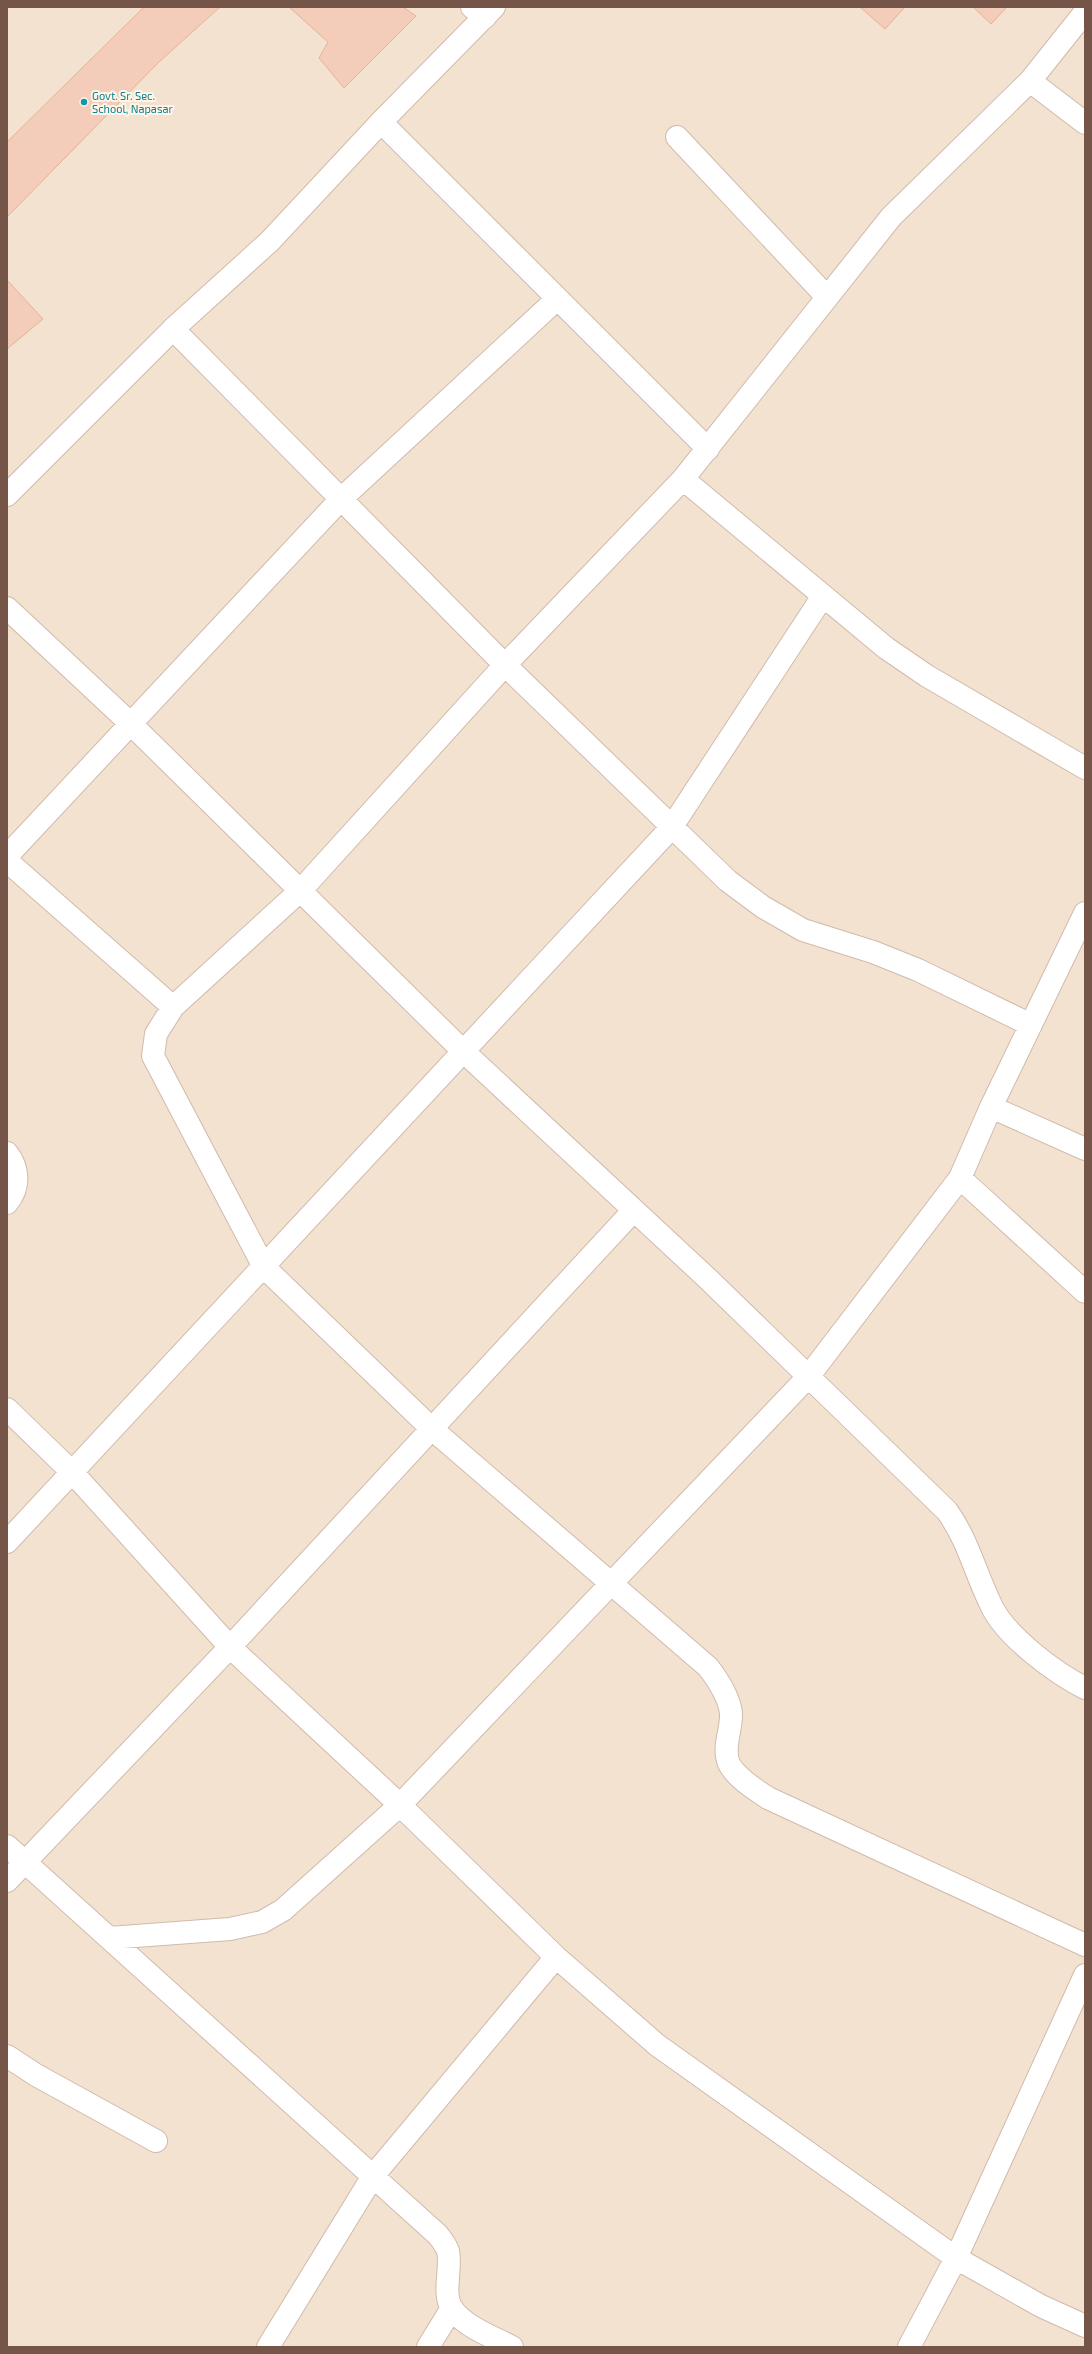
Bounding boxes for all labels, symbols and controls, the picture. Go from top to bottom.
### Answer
place label: Govt. Sr. Sec. School, Napasar [92,89,174,115]
marker: Govt. Sr. Sec. School, Napasar [79,97,89,107]

